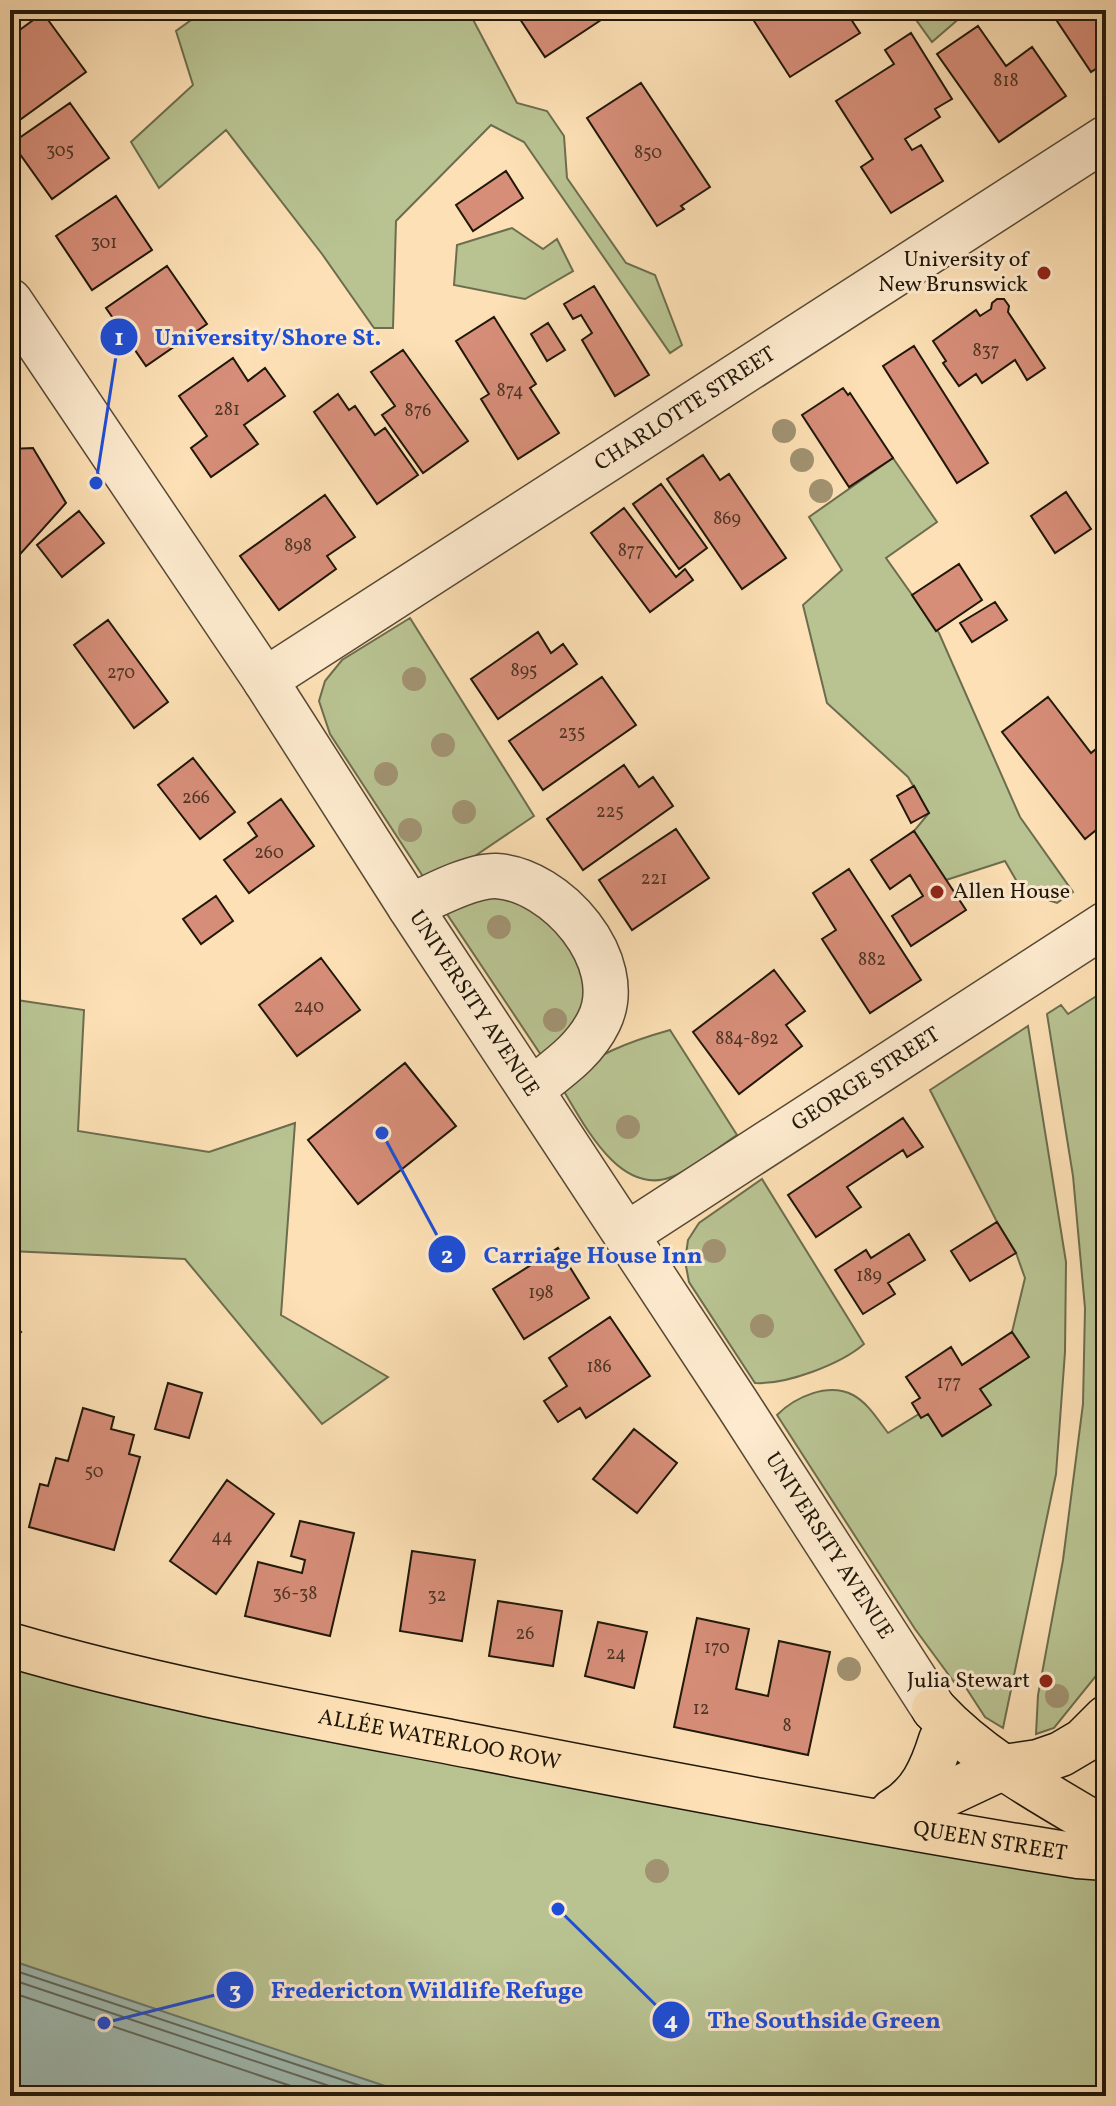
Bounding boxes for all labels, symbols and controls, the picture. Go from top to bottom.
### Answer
house number: 818 [993,69,1019,94]
house number: 305 [46,139,74,164]
house number: 850 [634,141,662,166]
house number: 301 [91,231,117,256]
place label: University of New Brunswick [878,245,1030,301]
marker: University of New Brunswick [1035,264,1053,282]
callout: University/Shore St. [99,313,398,361]
text: 1 [114,322,124,356]
text: University/Shore St. [155,322,381,356]
street label: CHARLOTTE STREET [589,339,782,479]
house number: 837 [972,339,1000,364]
house number: 874 [497,379,523,404]
house number: 281 [214,398,240,423]
house number: 876 [405,399,431,424]
house number: 869 [713,507,741,532]
house number: 898 [284,534,312,559]
house number: 877 [618,539,644,564]
house number: 895 [511,659,537,684]
house number: 270 [107,661,135,686]
house number: 235 [558,721,586,746]
house number: 266 [182,786,210,811]
house number: 225 [596,800,624,825]
house number: 260 [254,841,284,866]
house number: 221 [641,867,667,892]
place label: Allen House [953,877,1070,908]
marker: Allen House [928,883,946,901]
street label: UNIVERSITY AVENUE [401,905,546,1103]
house number: 882 [858,948,886,973]
house number: 240 [294,995,324,1020]
street label: GEORGE STREET [786,1020,947,1139]
house number: 884-892 [715,1027,779,1052]
callout: Carriage House Inn [427,1230,718,1278]
text: 2 [441,1240,453,1274]
text: Carriage House Inn [483,1240,703,1274]
house number: 189 [856,1264,882,1289]
house number: 198 [528,1281,554,1306]
house number: 186 [586,1355,612,1380]
house number: 177 [937,1371,961,1396]
street label: UNIVERSITY AVENUE [757,1446,901,1645]
house number: 50 [84,1460,104,1485]
house number: 44 [211,1525,233,1550]
house number: 36-38 [273,1582,317,1607]
house number: 32 [428,1584,446,1609]
house number: 26 [516,1622,534,1647]
house number: 170 [704,1636,730,1661]
house number: 24 [606,1642,626,1667]
place label: Julia Stewart [907,1666,1030,1697]
marker: Julia Stewart [1037,1672,1055,1690]
house number: 12 [693,1697,709,1722]
street label: ALLÉE WATERLOO ROW [315,1702,564,1778]
house number: 8 [782,1714,792,1739]
street label: QUEEN STREET [911,1813,1070,1870]
callout: Fredericton Wildlife Refuge [215,1966,600,2014]
text: 3 [229,1975,241,2009]
text: Fredericton Wildlife Refuge [271,1975,583,2009]
callout: The Southside Green [651,1996,957,2044]
text: 4 [664,2005,678,2039]
text: The Southside Green [707,2005,941,2039]

